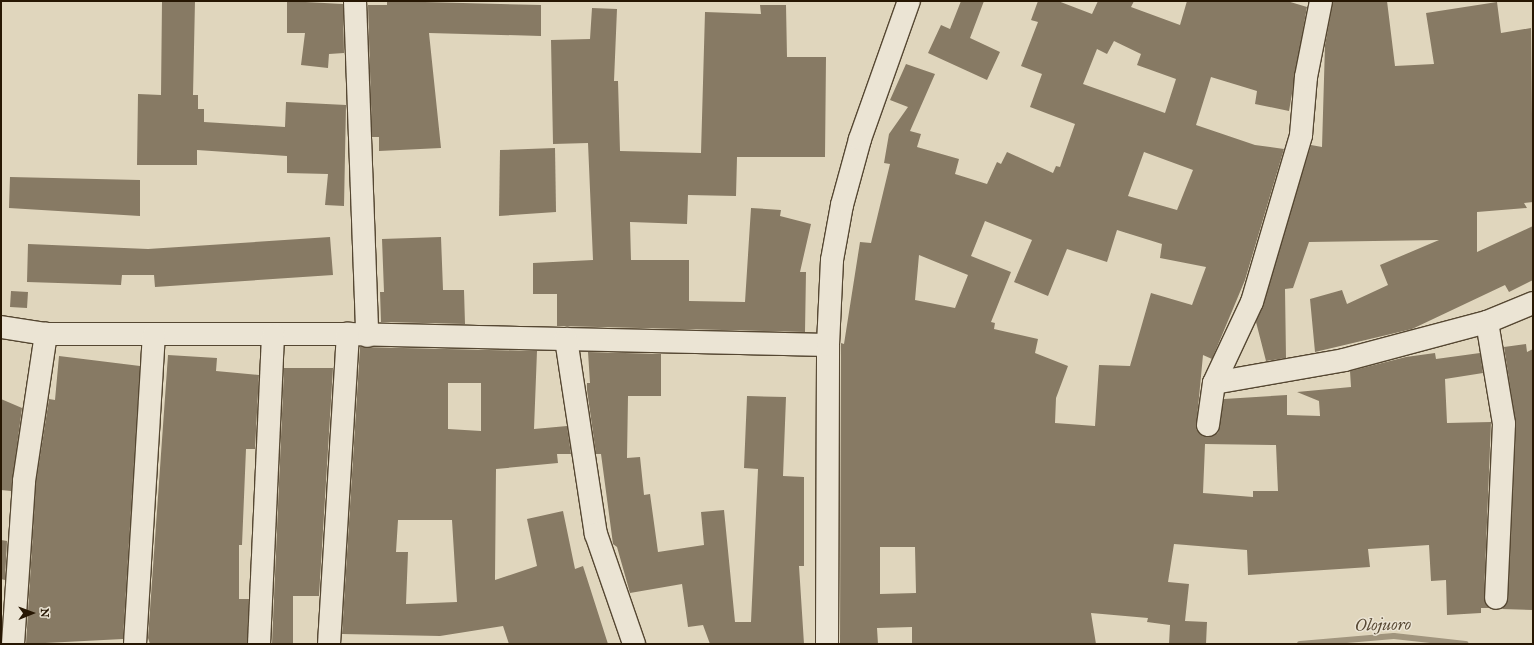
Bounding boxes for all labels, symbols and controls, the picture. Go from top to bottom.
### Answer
north arrow [12,593,52,633]
text: N [38,608,51,618]
water label: Olojuoro [1355,614,1411,636]

